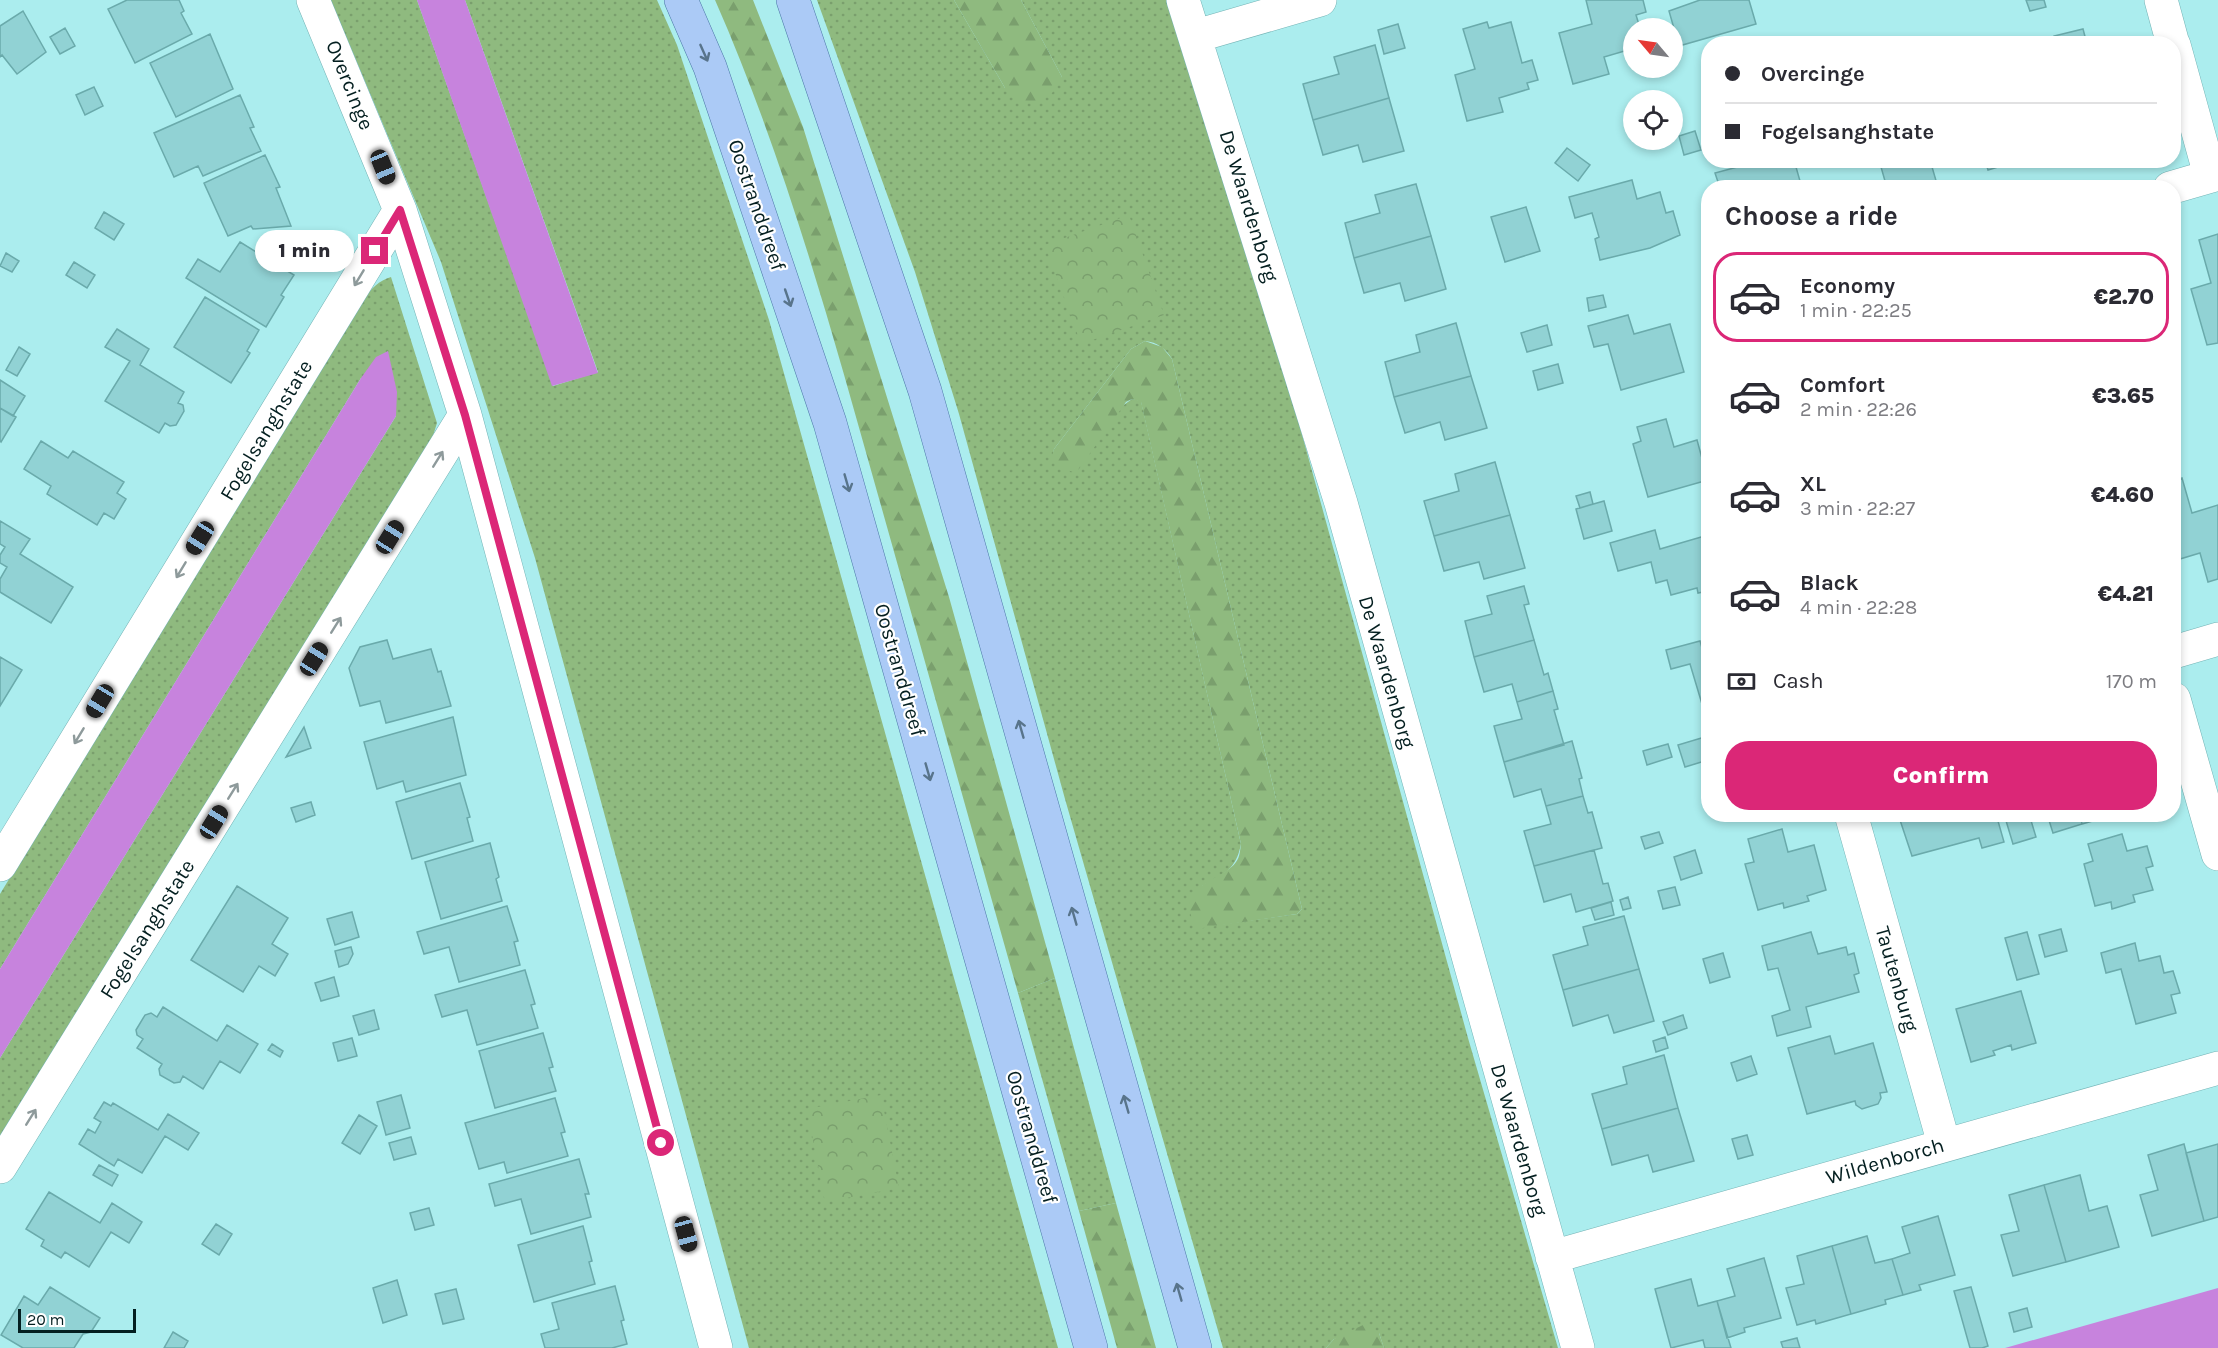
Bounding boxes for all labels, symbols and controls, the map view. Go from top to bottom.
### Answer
north arrow [1623,18,1683,78]
map controls [1623,18,1683,150]
street label: Overcinge [321,37,379,133]
one-way arrow [699,44,711,62]
text: Overcinge [1761,61,1865,87]
button: locate [1623,90,1683,150]
text: Fogelsanghstate [1761,119,1934,145]
street label: De Waardenborg [1215,127,1284,285]
street label: Oostranddreef [723,136,791,274]
car [368,147,398,187]
text: Choose a ride [1725,200,1898,232]
callout: 1 min [255,230,354,272]
route end [361,237,388,264]
text: 1 min [278,239,331,262]
one-way arrow [352,269,364,286]
icon: car [1728,270,1782,324]
text: Economy [1800,273,1895,299]
text: €2.70 [2094,284,2154,310]
one-way arrow [783,288,794,306]
text: 1 min · 22:25 [1800,299,1912,322]
street label: Fogelsanghstate [215,356,317,504]
icon: car [1728,369,1782,423]
text: Comfort [1800,372,1885,398]
text: €3.65 [2092,383,2154,409]
text: 2 min · 22:26 [1800,398,1917,421]
one-way arrow [433,451,445,468]
icon: car [1728,468,1782,522]
text: XL [1800,471,1826,497]
one-way arrow [842,473,853,492]
text: €4.60 [2091,482,2154,508]
text: 3 min · 22:27 [1800,497,1915,520]
car [373,517,407,557]
car [183,518,217,558]
one-way arrow [174,561,186,578]
icon: car [1728,567,1782,621]
text: Black [1800,570,1859,596]
text: €4.21 [2098,581,2154,607]
street label: De Waardenborg [1354,593,1420,751]
text: 4 min · 22:28 [1800,596,1917,619]
street label: Oostranddreef [870,601,931,740]
one-way arrow [330,617,342,634]
car [297,639,331,679]
icon: cash [1725,665,1758,698]
text: Cash [1773,668,1823,694]
text: 170 m [2106,670,2157,693]
car [83,681,117,721]
one-way arrow [1014,720,1026,739]
one-way arrow [72,727,84,744]
button: Confirm [1725,741,2157,810]
one-way arrow [923,762,935,781]
one-way arrow [227,783,239,800]
car [197,802,231,842]
street label: Fogelsanghstate [95,855,199,1003]
one-way arrow [1067,907,1079,926]
street label: Tautenburg [1870,923,1924,1035]
street label: De Waardenborg [1486,1061,1552,1219]
street label: Oostranddreef [1002,1068,1063,1207]
one-way arrow [1120,1095,1132,1114]
one-way arrow [25,1109,37,1126]
route start [647,1129,674,1156]
street label: Wildenborch [1823,1133,1947,1189]
car [673,1214,699,1254]
one-way arrow [1173,1283,1185,1302]
scale bar [18,1306,136,1334]
text: 20 m [27,1310,65,1329]

